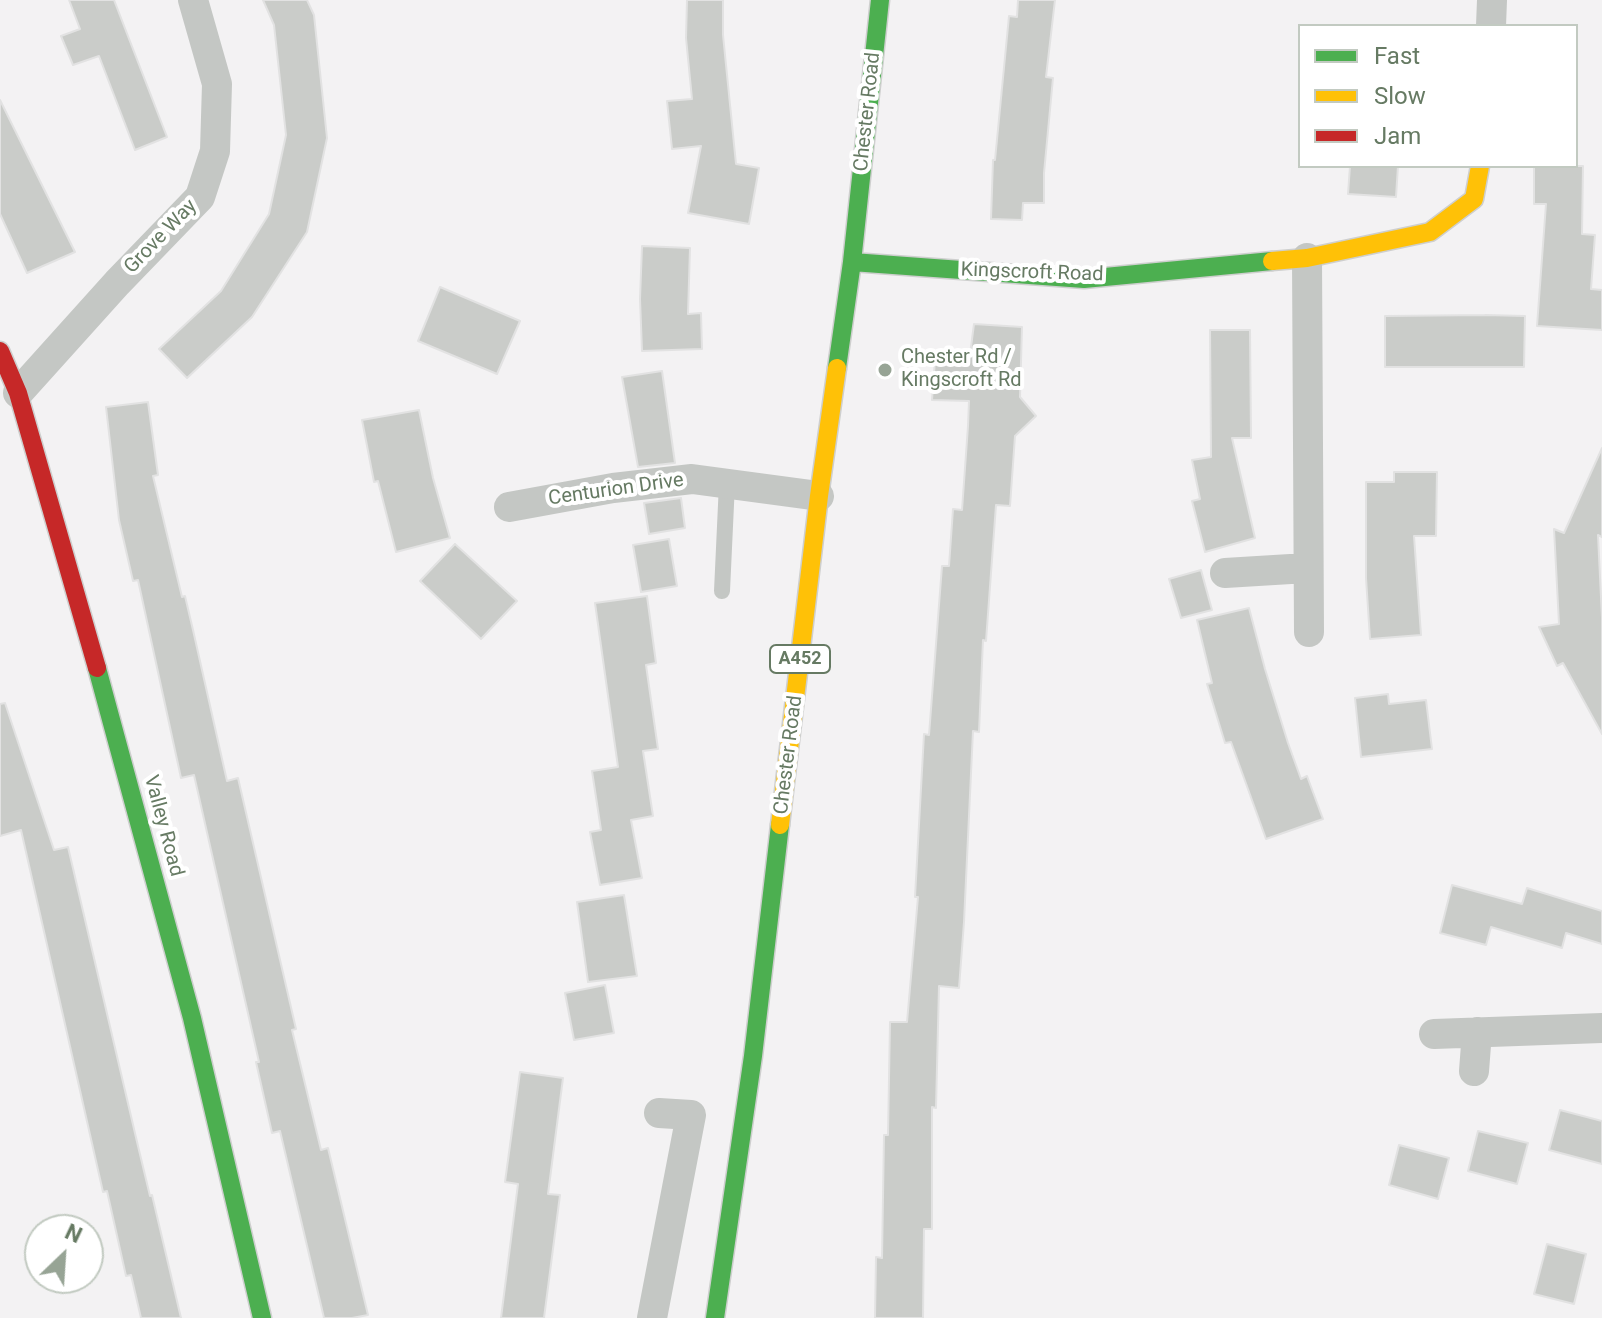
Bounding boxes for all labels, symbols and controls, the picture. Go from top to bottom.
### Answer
legend [1298,24,1578,168]
text: Fast [1374,42,1420,70]
street label: Chester Road [850,51,886,173]
text: Slow [1374,82,1426,110]
text: Jam [1374,122,1421,150]
street label: Grove Way [120,195,202,279]
street label: Kingscroft Road [960,259,1104,287]
place label: Chester Rd / Kingscroft Rd [901,346,1022,393]
marker: Chester Rd / Kingscroft Rd [876,361,894,379]
street label: Centurion Drive [547,469,685,511]
road number: A452 [770,645,830,673]
street label: Chester Road [770,694,808,816]
street label: Valley Road [138,773,188,879]
north arrow [24,1214,104,1294]
text: N [61,1219,86,1248]

